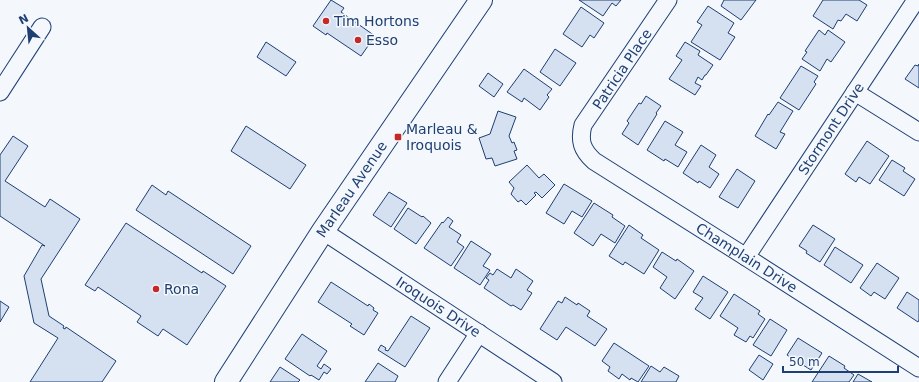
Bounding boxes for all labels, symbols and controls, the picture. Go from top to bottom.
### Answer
north arrow [8,8,48,48]
text: N [17,12,31,27]
place label: Tim Hortons [333,13,419,29]
marker: Tim Hortons [321,16,331,26]
street label: Patricia Place [589,26,655,112]
place label: Esso [366,32,398,48]
marker: Esso [353,35,363,45]
street label: Stormont Drive [795,80,867,178]
place label: Marleau & Iroquois [406,121,478,153]
marker: Marleau & Iroquois [393,132,403,142]
street label: Marleau Avenue [313,138,390,240]
street label: Champlain Drive [693,220,800,296]
street label: Iroquois Drive [393,273,484,340]
place label: Rona [164,281,199,297]
marker: Rona [151,284,161,294]
scale bar [783,348,898,374]
text: 50 m [789,355,820,369]

